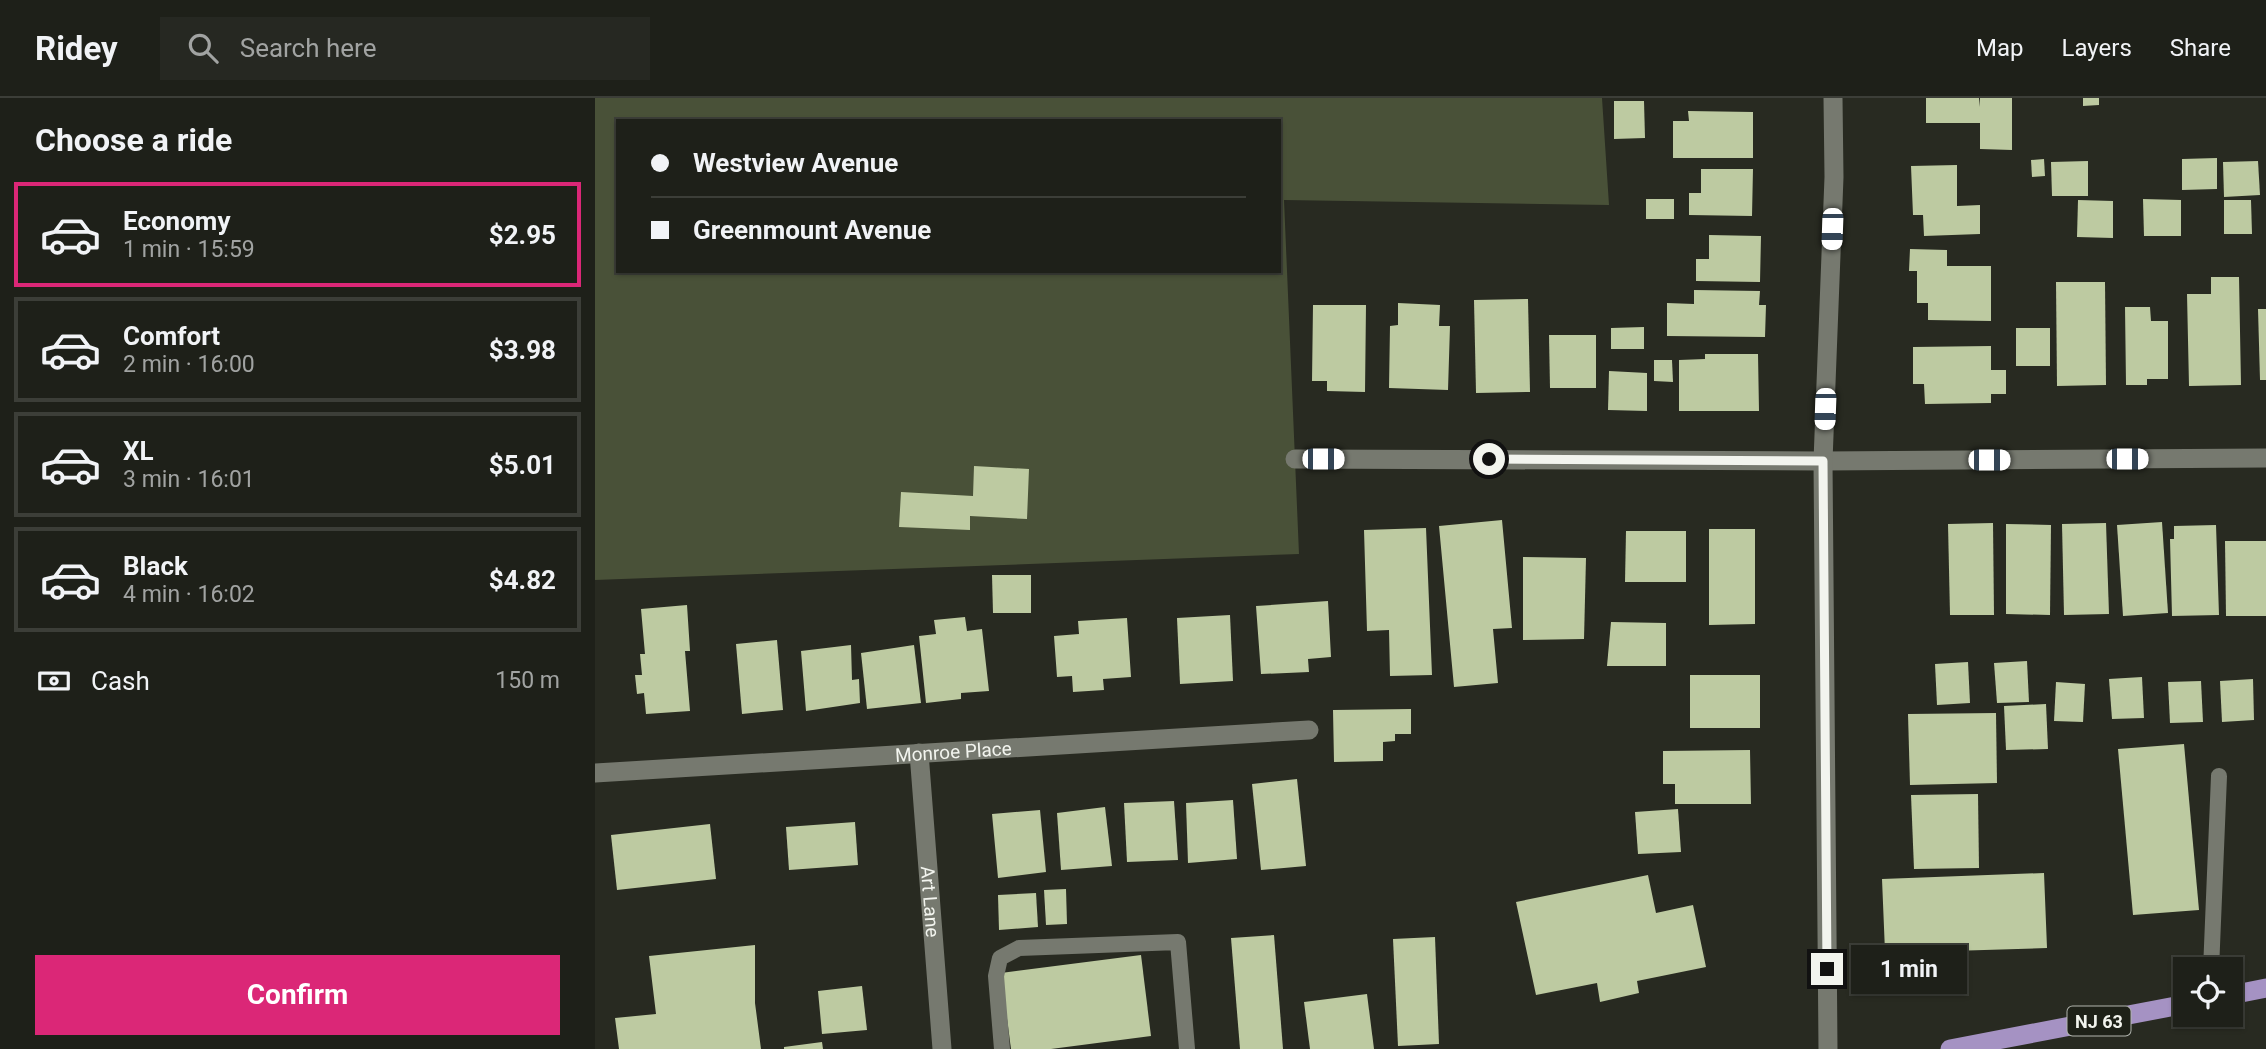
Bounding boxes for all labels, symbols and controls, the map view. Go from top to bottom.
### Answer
search box [160,17,650,80]
text: Ridey [35,29,118,68]
icon: search [184,29,222,67]
text: Search here [240,33,376,63]
text: Map [1976,34,2024,62]
text: Layers [2062,34,2132,62]
text: Share [2170,34,2231,62]
text: Choose a ride [35,121,232,159]
text: Westview Avenue [693,148,898,178]
icon: car [39,203,102,266]
text: Economy [123,206,230,236]
car [1821,208,1844,250]
text: Greenmount Avenue [693,215,931,245]
text: $2.95 [489,220,556,250]
text: 1 min · 15:59 [123,236,255,263]
icon: car [39,318,102,381]
text: Comfort [123,321,220,351]
text: $3.98 [489,335,556,365]
text: 2 min · 16:00 [123,351,255,378]
car [1814,388,1837,430]
icon: car [39,433,102,496]
text: XL [123,436,154,466]
route start [1473,443,1505,475]
car [1303,449,1345,470]
car [2107,449,2149,470]
text: $5.01 [489,450,556,480]
car [1969,450,2011,471]
text: 3 min · 16:01 [123,466,255,493]
icon: car [39,548,102,611]
text: Black [123,551,188,581]
text: $4.82 [489,565,556,595]
text: 4 min · 16:02 [123,581,255,608]
icon: cash [35,662,73,700]
text: Cash [91,666,150,696]
text: 150 m [495,667,560,694]
street label: Monroe Place [894,736,1012,766]
street label: Art Lane [916,865,945,938]
callout: 1 min [1851,944,1967,994]
route end [1811,953,1843,985]
button: Confirm [35,955,560,1035]
text: 1 min [1880,956,1938,983]
map controls [2173,957,2243,1027]
button: locate [2173,957,2243,1027]
road number: NJ 63 [2067,1006,2131,1036]

